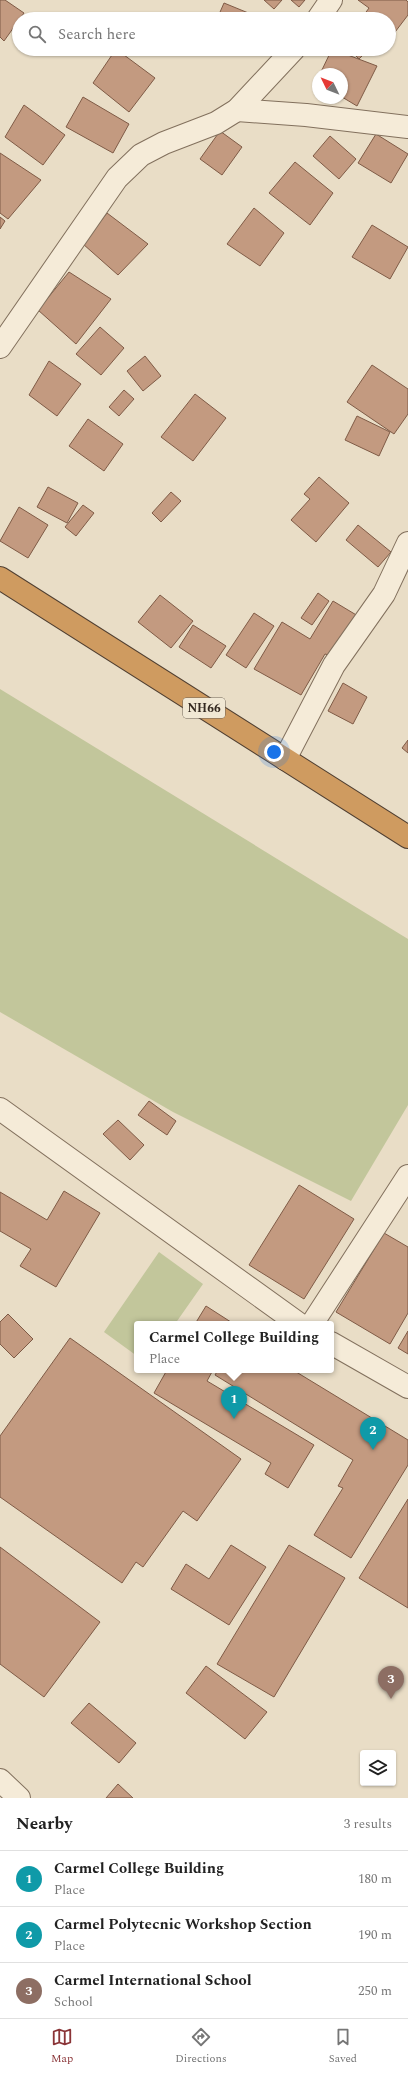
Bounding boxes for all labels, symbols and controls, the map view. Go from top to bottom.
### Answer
search box [12,12,396,56]
icon: search [26,23,48,45]
text: Search here [58,23,136,46]
north arrow [312,68,348,104]
road number: NH66 [183,698,225,718]
your location [264,742,284,762]
popup [134,1321,334,1373]
text: Carmel College Building [149,1326,319,1349]
text: Place [149,1349,180,1369]
pin: 1 [221,1386,247,1419]
pin: 2 [360,1417,386,1450]
pin: 3 [378,1666,404,1699]
map controls [360,1750,396,1786]
button: layers [360,1750,396,1786]
text: Nearby [16,1811,72,1837]
text: 3 results [344,1814,392,1834]
text: Carmel College Building [54,1857,224,1880]
text: 1 [25,1869,33,1889]
text: 180 m [358,1869,392,1889]
text: Place [54,1880,85,1900]
text: Carmel Polytecnic Workshop Section [54,1913,312,1936]
text: 2 [25,1925,33,1945]
text: 190 m [358,1925,392,1945]
text: Place [54,1936,85,1956]
text: Carmel International School [54,1969,252,1992]
text: 3 [25,1981,33,2001]
text: 250 m [358,1981,392,2001]
text: School [54,1992,93,2012]
tab: Map [51,2026,73,2067]
tab: Directions [175,2026,227,2067]
tab: Saved [329,2026,357,2067]

